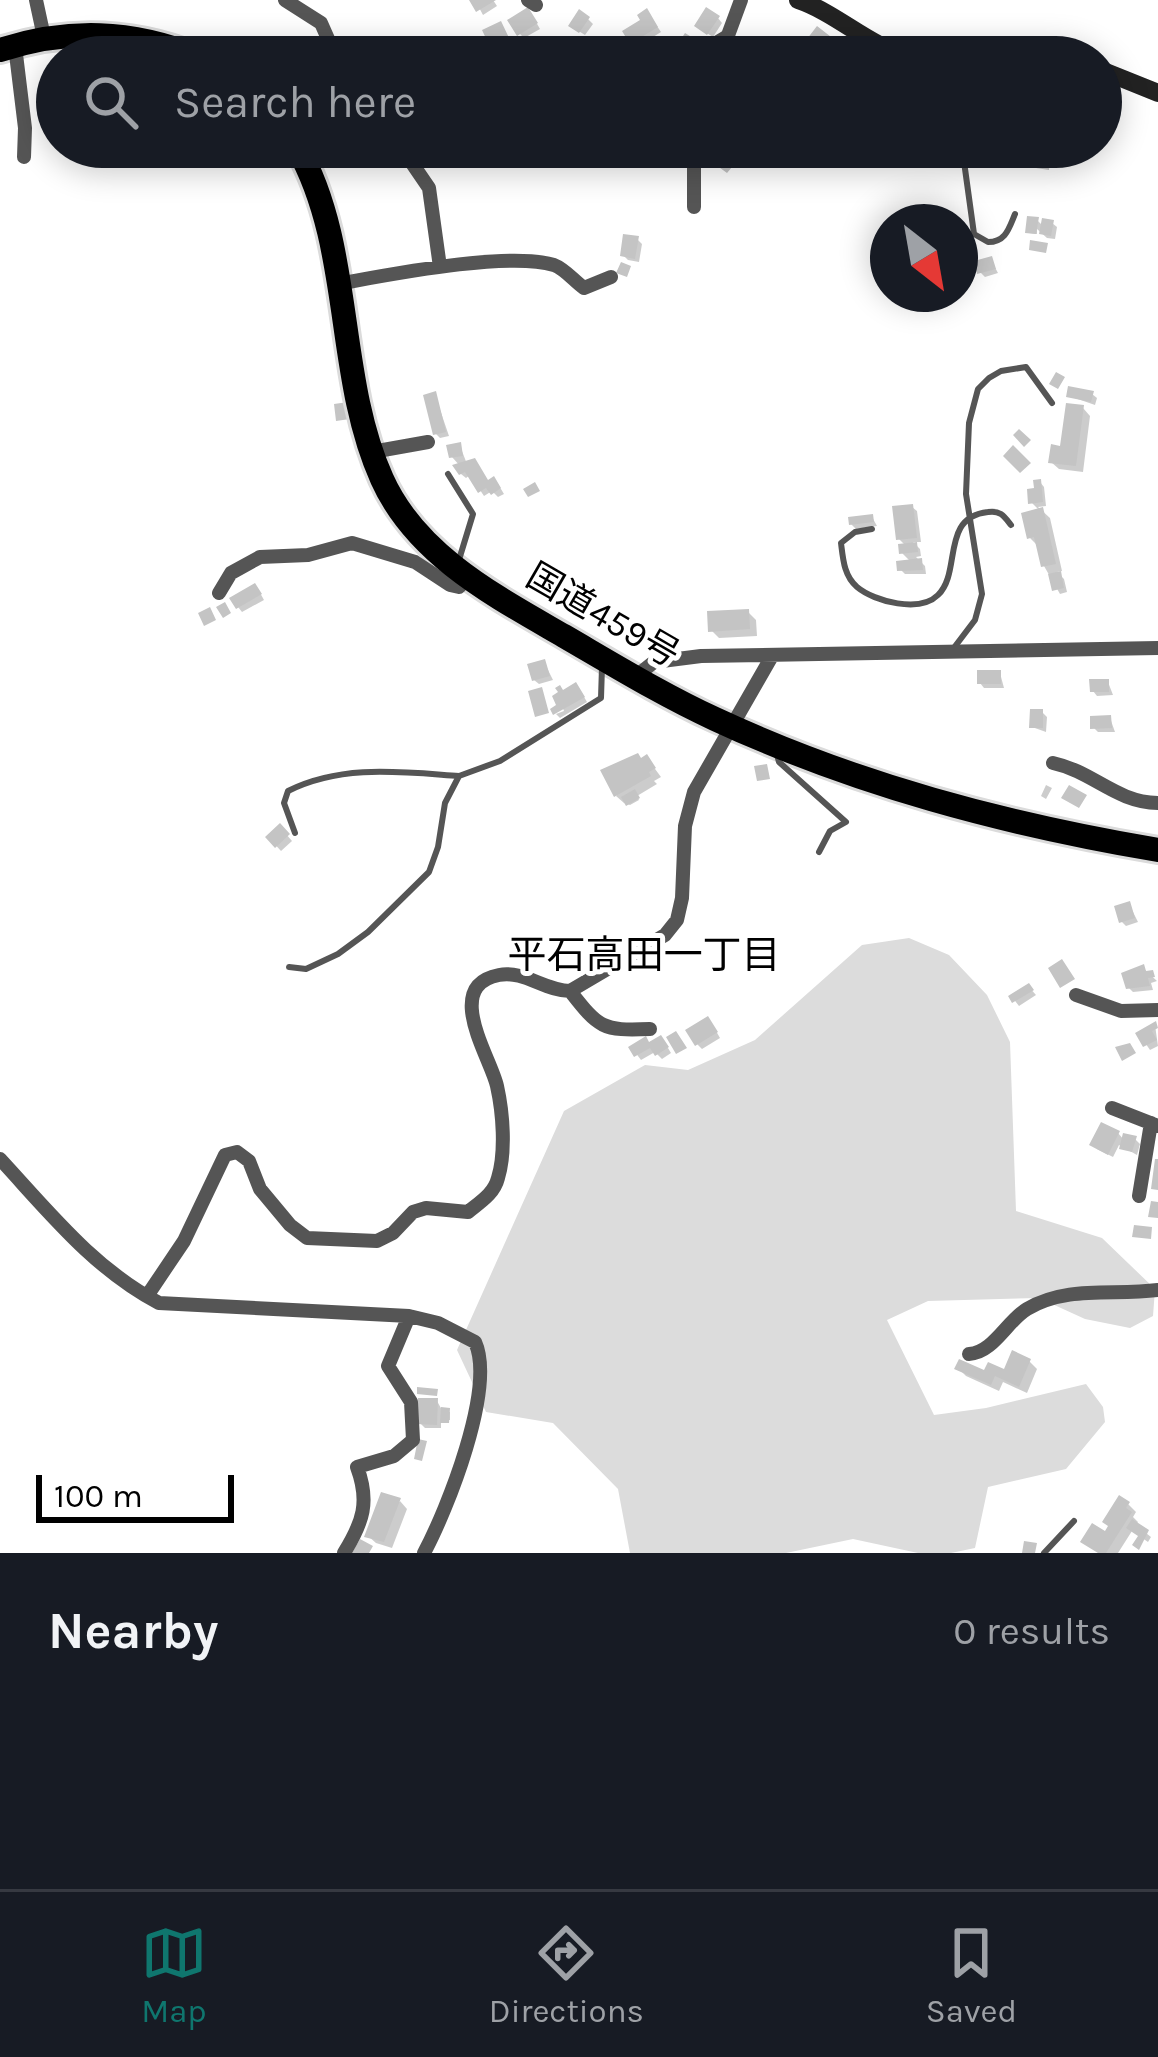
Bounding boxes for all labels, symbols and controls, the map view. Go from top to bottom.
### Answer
search box [36,36,1122,168]
icon: search [78,69,144,135]
text: Search here [174,76,416,128]
north arrow [870,204,978,312]
street label: 国道459号 [519,554,687,676]
district label: 平石高田一丁目 [507,932,781,978]
scale bar [36,1469,234,1522]
text: 100 m [54,1477,143,1515]
text: Nearby [48,1601,218,1661]
text: 0 results [953,1608,1110,1654]
tab: Map [141,1920,207,2030]
tab: Directions [489,1920,644,2030]
tab: Saved [926,1920,1017,2030]

